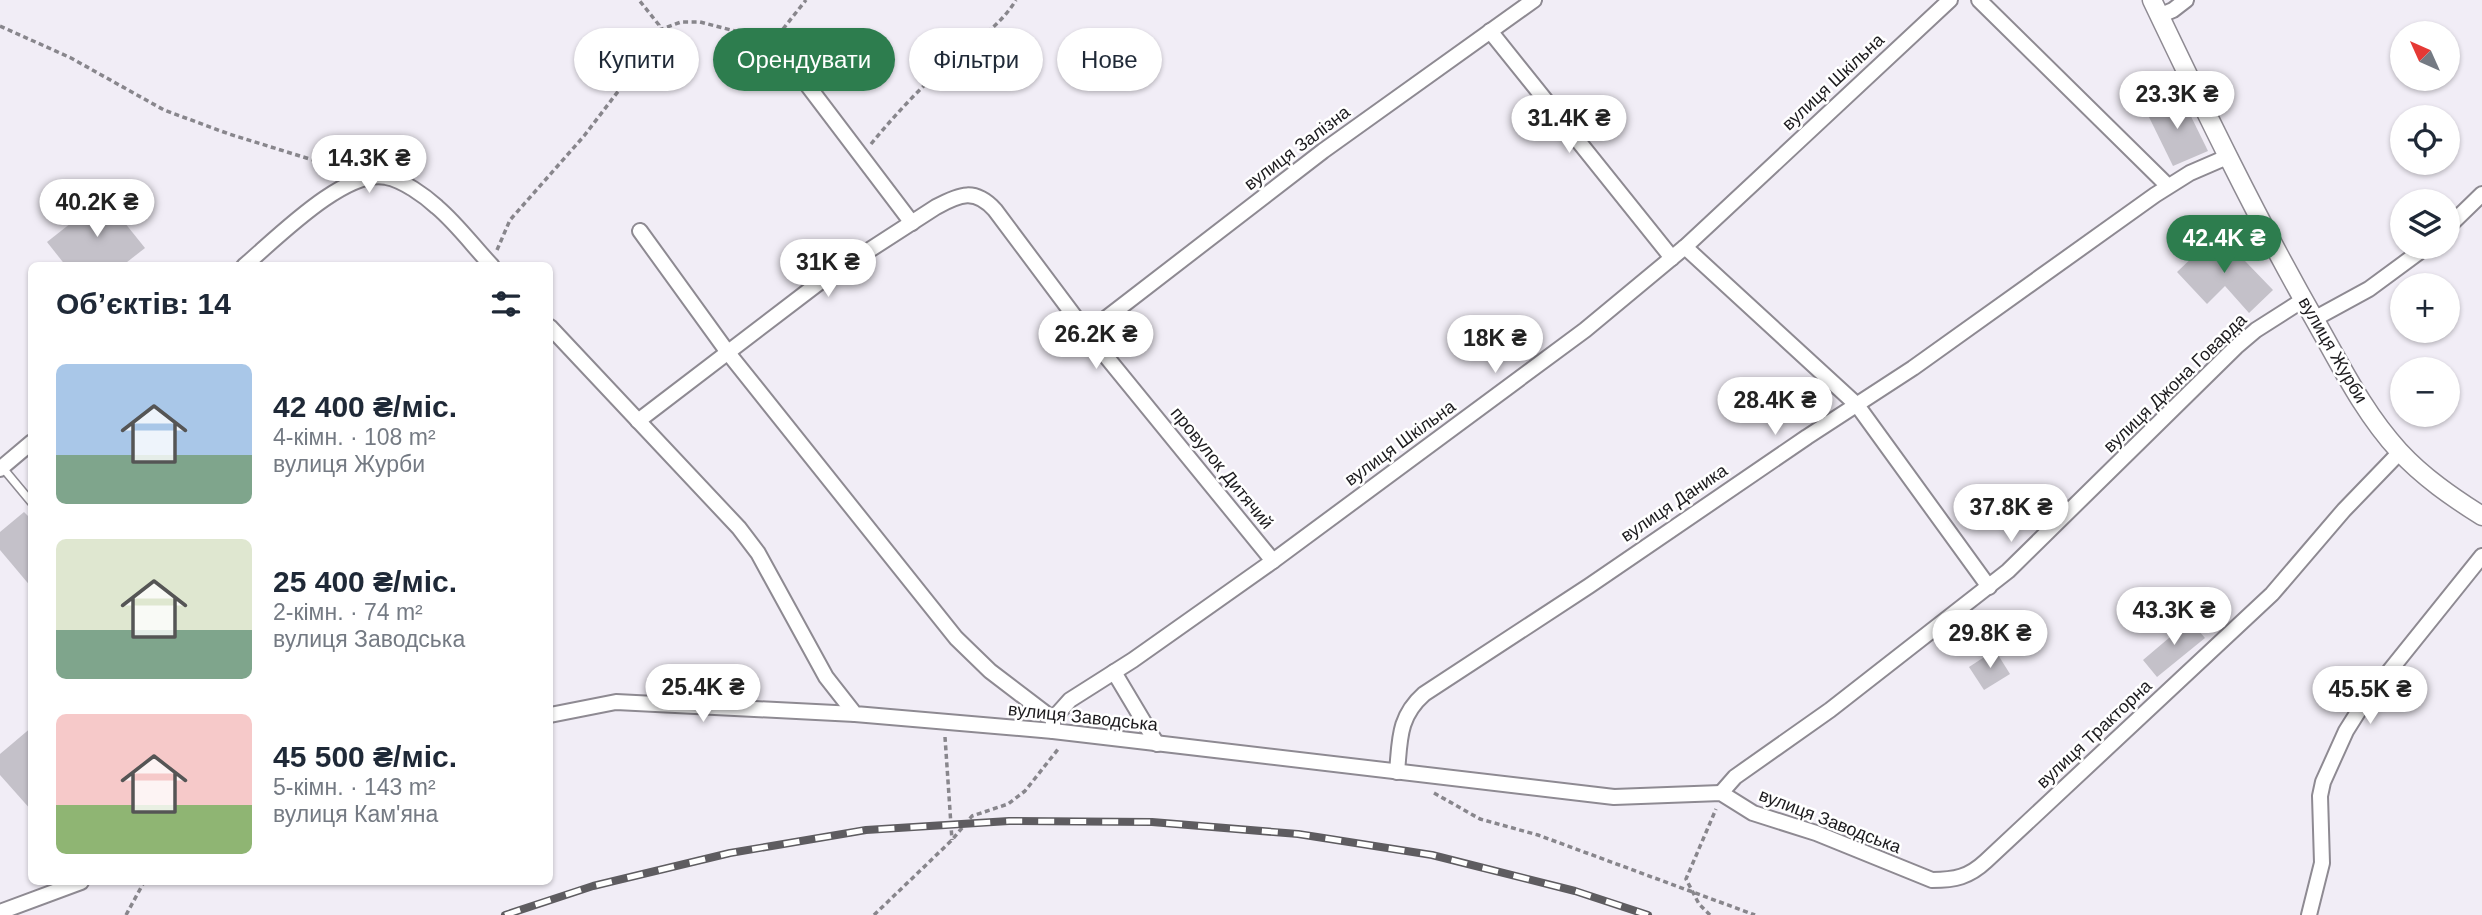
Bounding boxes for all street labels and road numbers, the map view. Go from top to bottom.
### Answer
street label: вулиця Шкільна [1778,29,1889,134]
street label: вулиця Залізна [1240,101,1355,194]
street label: вулиця Журби [2295,293,2371,407]
street label: вулиця Джона Говарда [2099,309,2251,456]
street label: вулиця Шкільна [1341,396,1460,490]
street label: провулок Дитячий [1167,403,1277,533]
street label: вулиця Даника [1617,460,1732,546]
street label: вулиця Тракторна [2033,675,2156,792]
street label: вулиця Заводська [1007,699,1160,735]
street label: вулиця Заводська [1756,785,1905,858]

